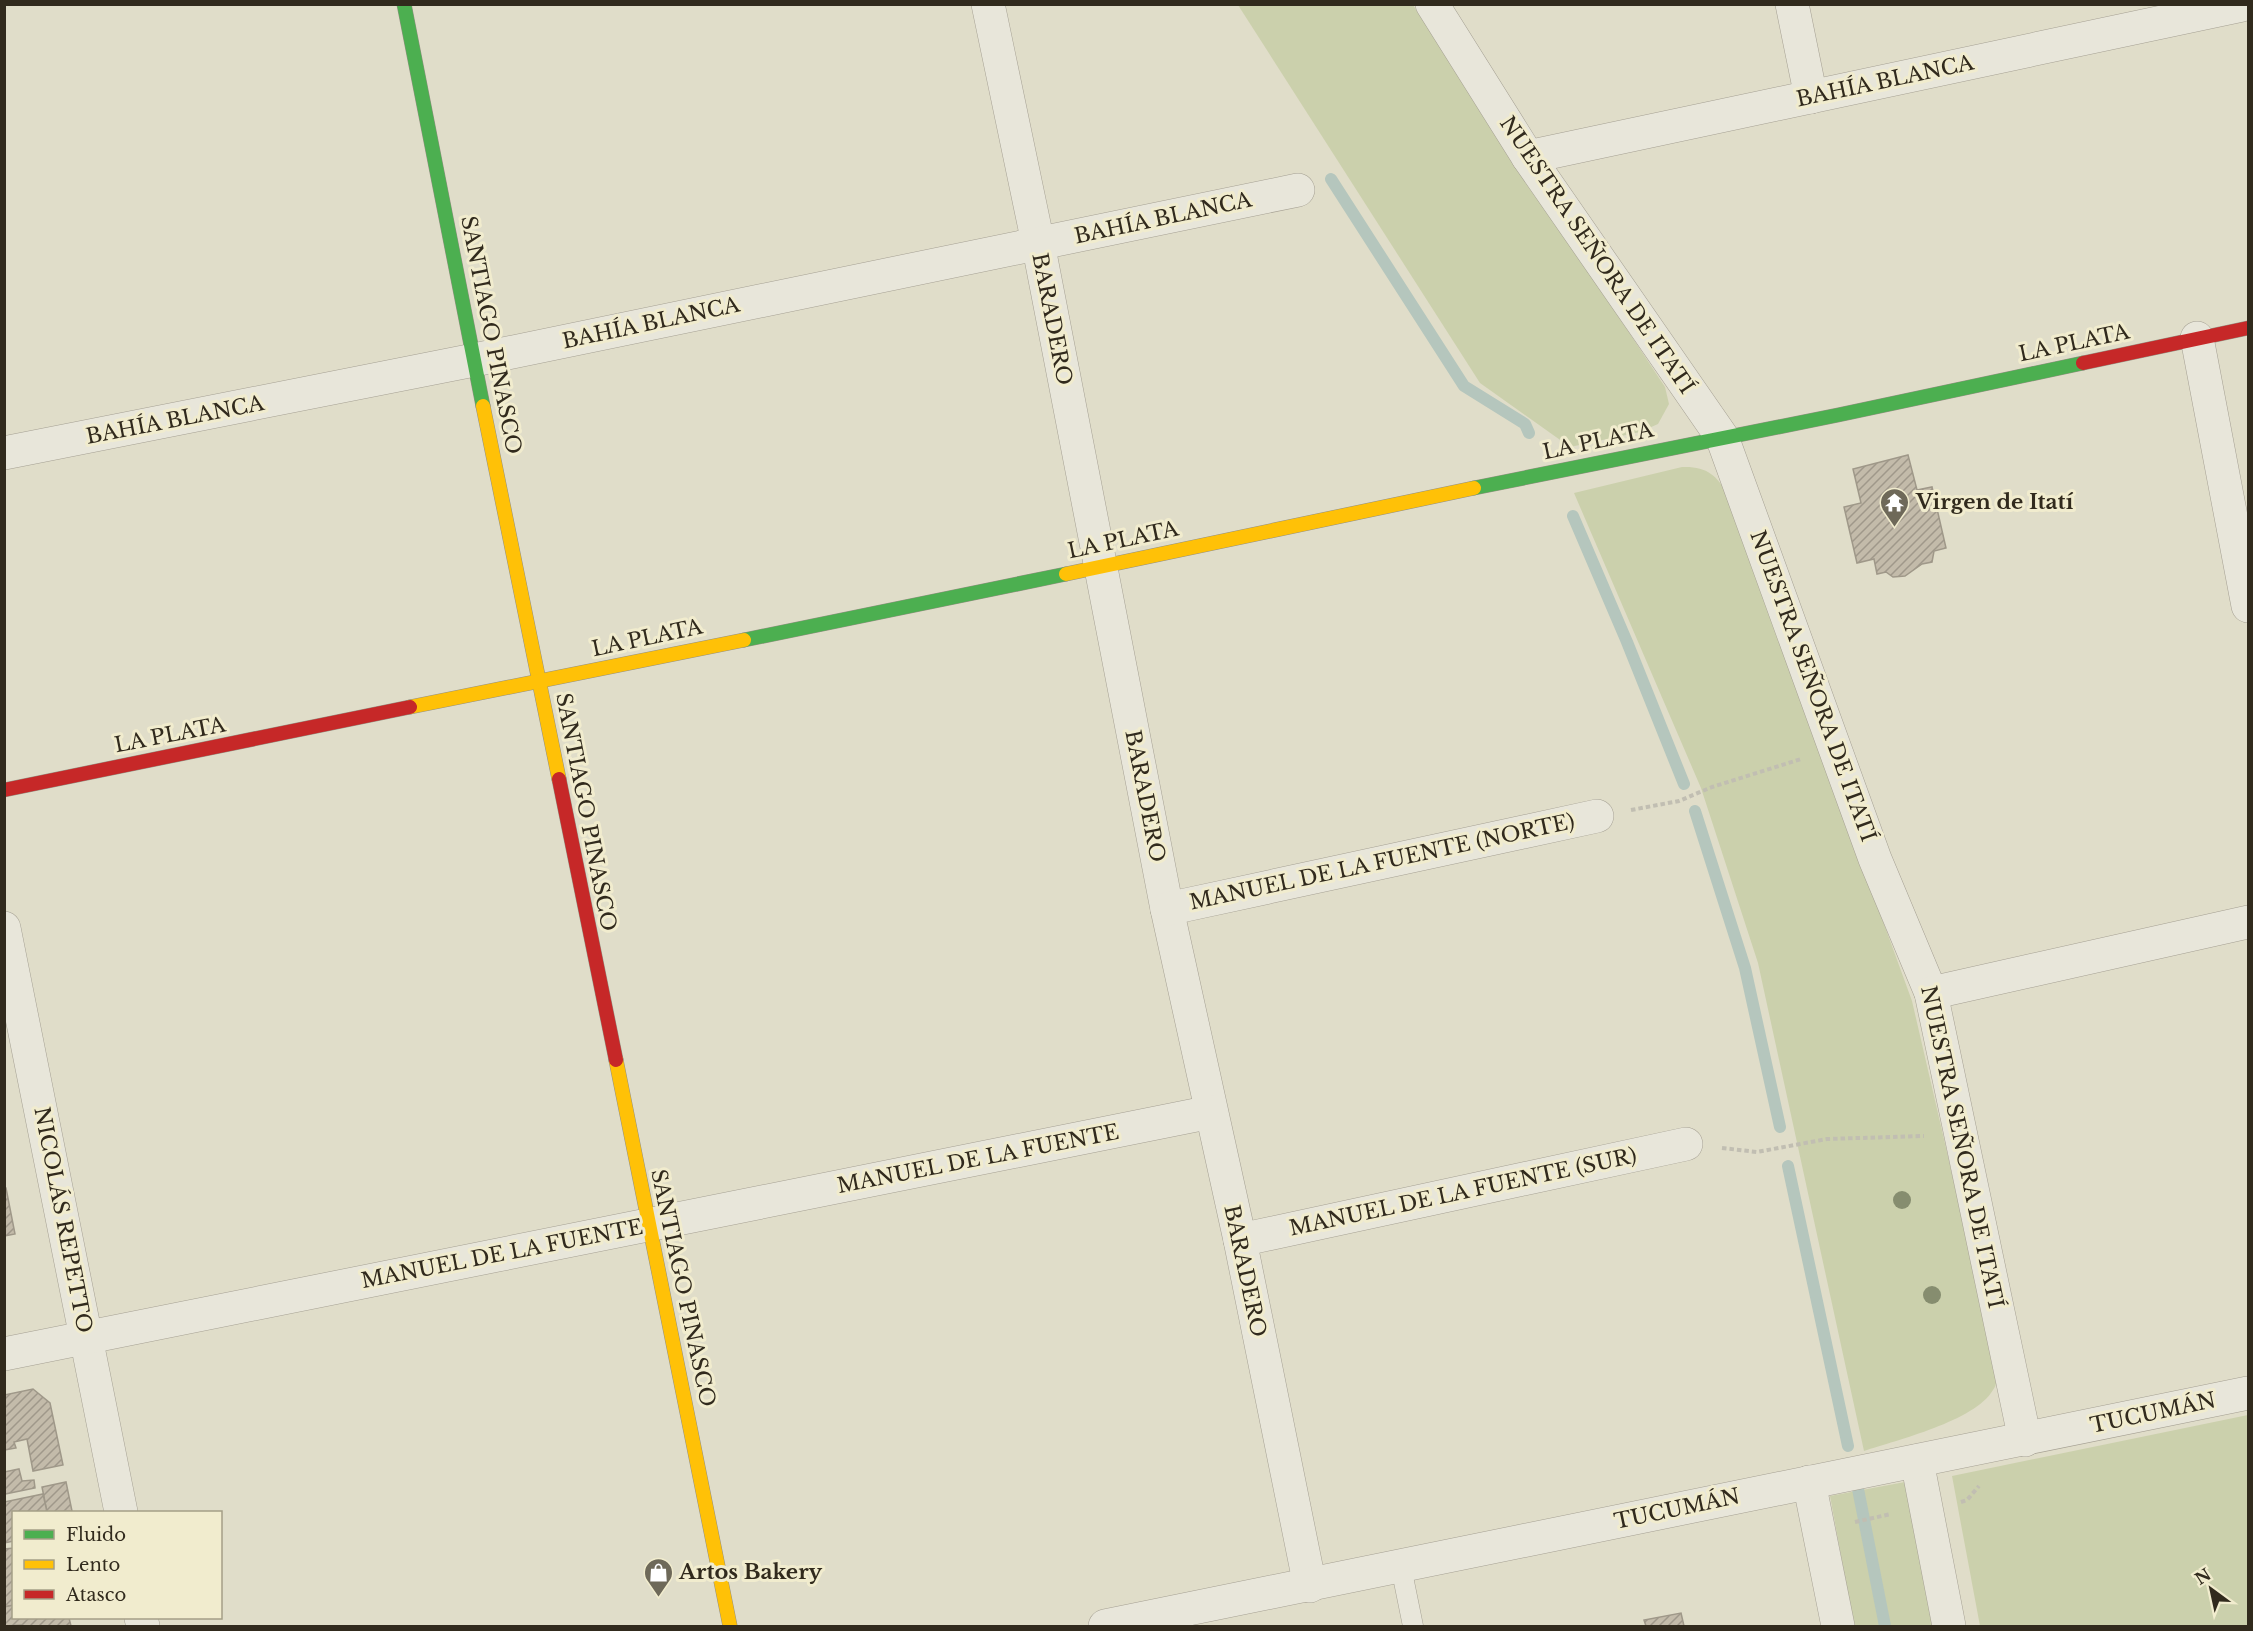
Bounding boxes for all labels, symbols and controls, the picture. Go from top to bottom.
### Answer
street label: BAHÍA BLANCA [1794,49,1977,113]
street label: NUESTRA SEÑORA DE ITATÍ [1494,111,1700,399]
street label: BAHÍA BLANCA [1072,186,1255,250]
street label: SANTIAGO PINASCO [455,214,527,456]
street label: BARADERO [1026,251,1078,387]
street label: BAHÍA BLANCA [560,291,743,355]
street label: LA PLATA [2016,318,2133,367]
street label: BAHÍA BLANCA [84,390,267,450]
street label: LA PLATA [1540,416,1657,465]
temple icon: Virgen de Itatí [1879,486,1911,528]
place label: Virgen de Itatí [1915,489,2074,515]
street label: LA PLATA [1065,515,1182,564]
street label: NUESTRA SEÑORA DE ITATÍ [1744,527,1882,845]
street label: LA PLATA [589,613,706,662]
street label: SANTIAGO PINASCO [550,691,622,933]
street label: LA PLATA [112,711,228,759]
street label: BARADERO [1119,728,1171,864]
street label: MANUEL DE LA FUENTE (NORTE) [1187,808,1577,916]
street label: NUESTRA SEÑORA DE ITATÍ [1915,983,2009,1311]
street label: NICOLÁS REPETTO [28,1105,98,1335]
street label: MANUEL DE LA FUENTE [835,1119,1121,1199]
street label: MANUEL DE LA FUENTE (SUR) [1287,1142,1639,1242]
street label: SANTIAGO PINASCO [645,1167,721,1409]
street label: BARADERO [1218,1203,1272,1339]
street label: MANUEL DE LA FUENTE [359,1214,645,1294]
street label: TUCUMÁN [2088,1387,2218,1439]
street label: TUCUMÁN [1612,1483,1742,1535]
legend [12,1511,222,1619]
text: Fluido [66,1524,126,1546]
text: Lento [66,1554,120,1576]
shop icon: Artos Bakery [642,1556,674,1598]
place label: Artos Bakery [678,1559,823,1585]
north arrow [2181,1559,2241,1619]
text: N [2191,1564,2215,1589]
text: Atasco [65,1584,126,1606]

